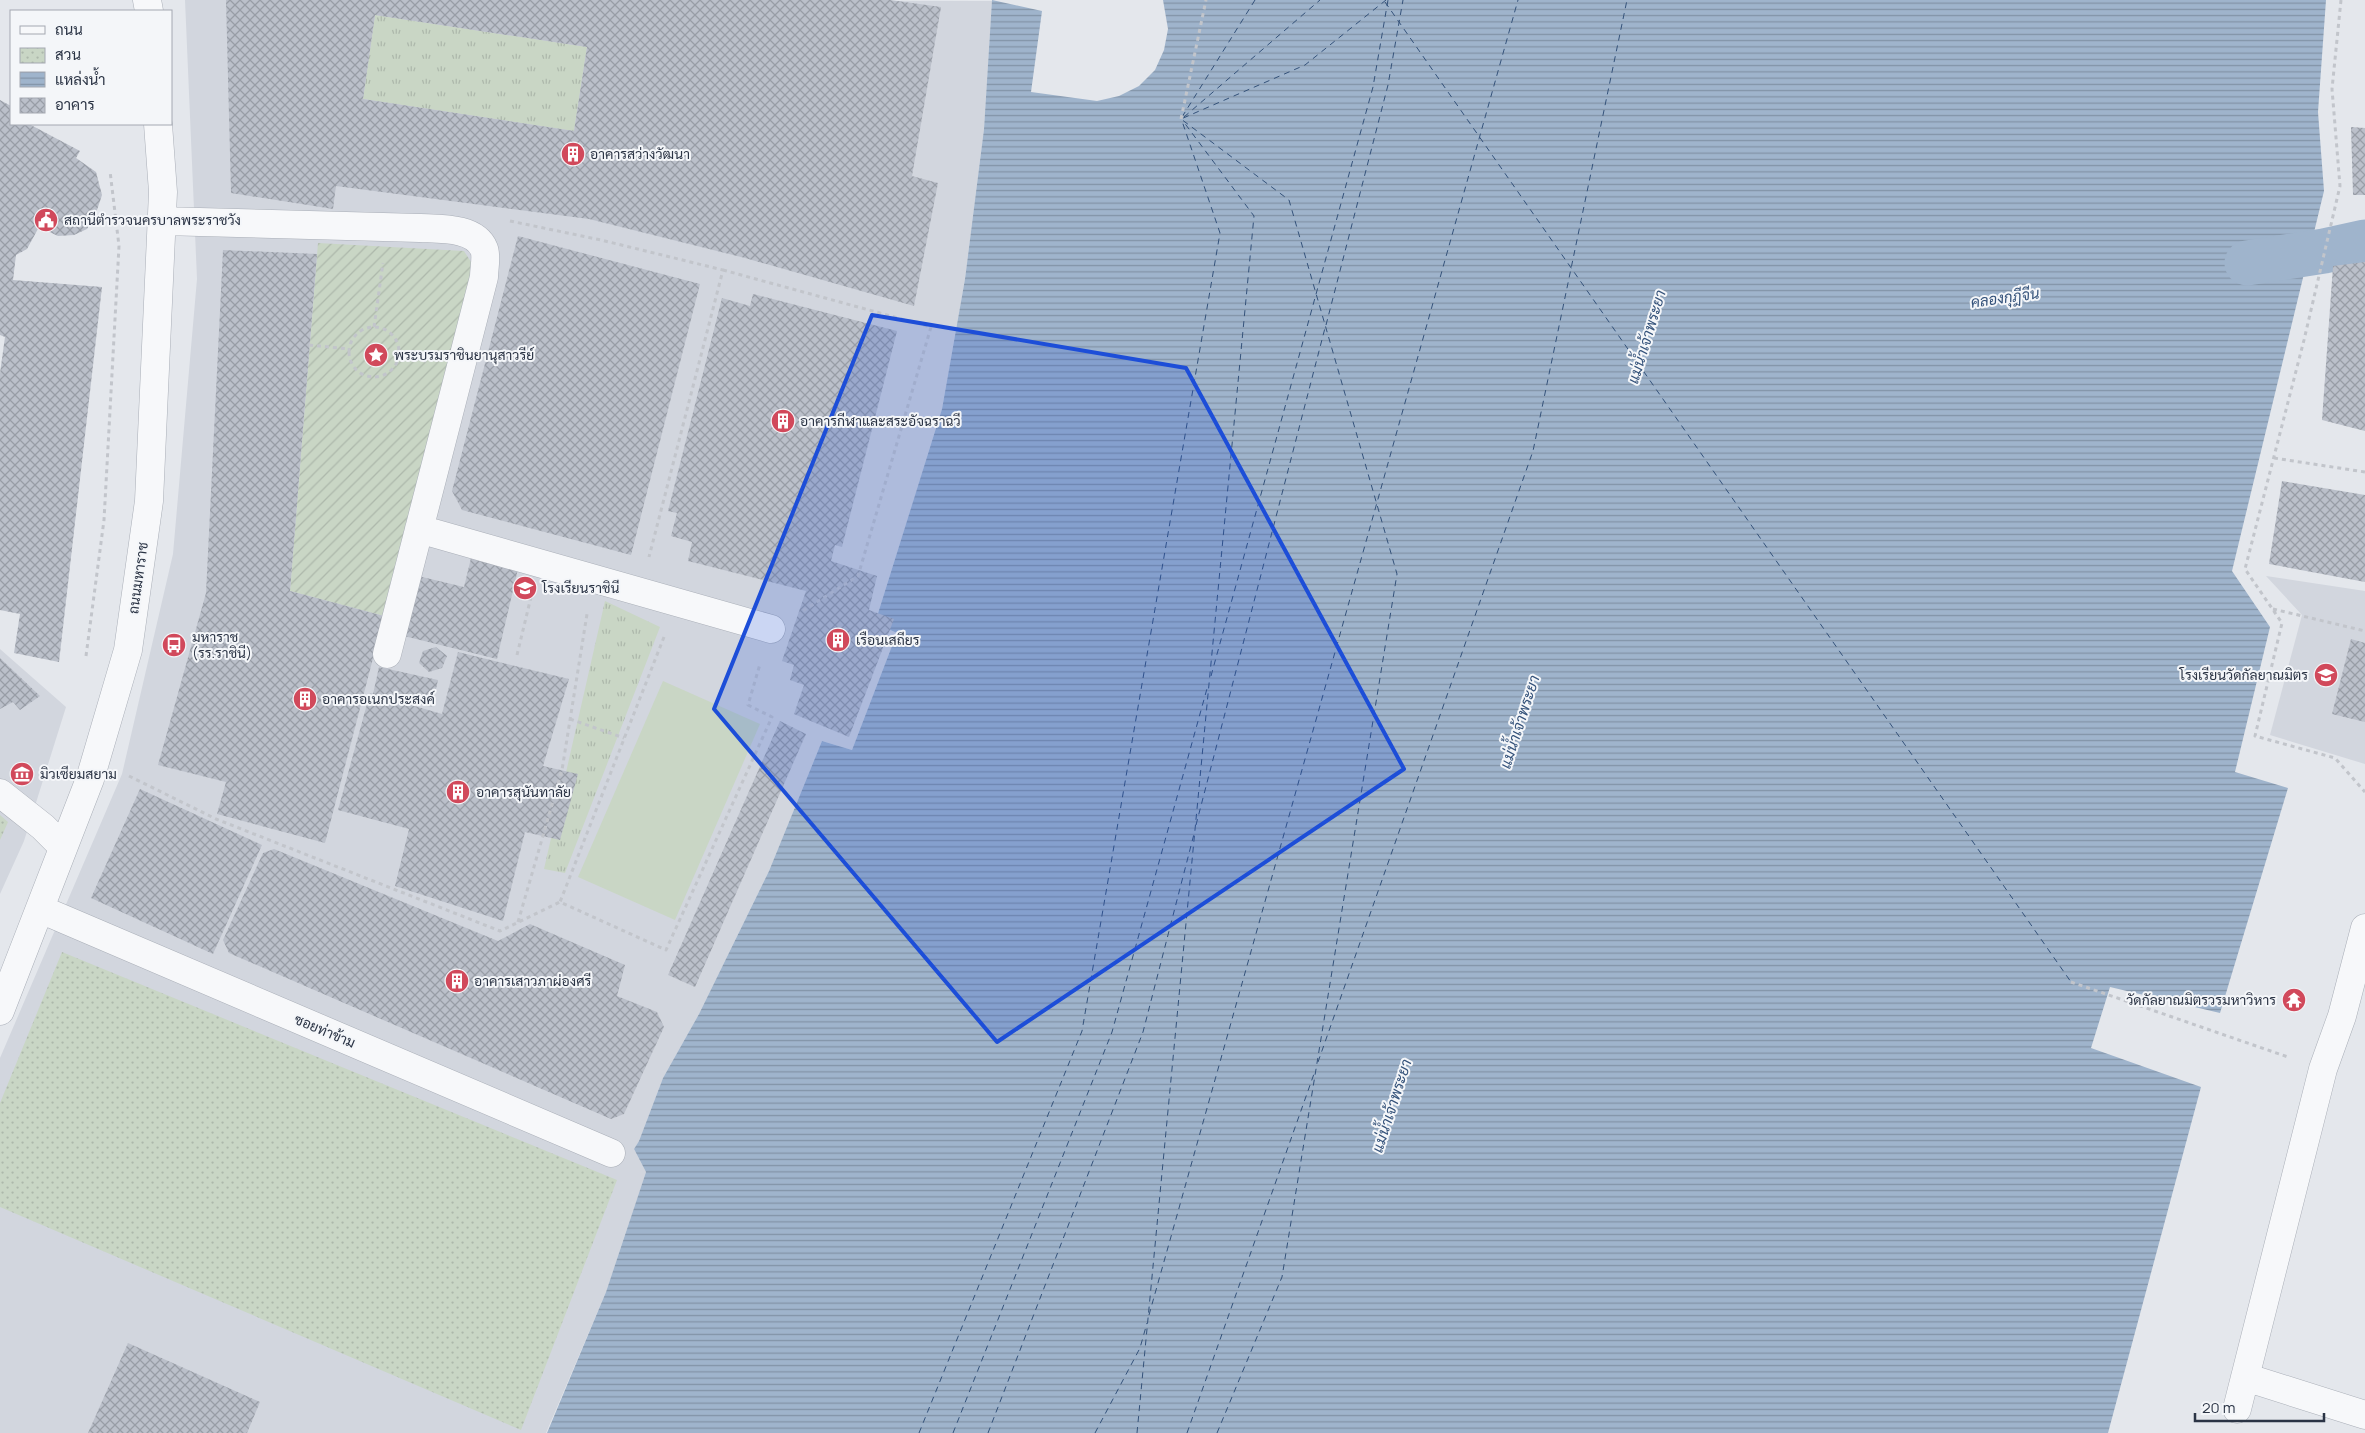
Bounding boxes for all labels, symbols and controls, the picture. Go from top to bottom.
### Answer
legend [10,10,172,125]
text: ถนน [55,19,83,40]
text: สวน [55,44,81,65]
text: แหล่งน้ำ [55,67,106,90]
text: อาคาร [55,94,95,115]
building icon: อาคารสว่างวัฒนา [560,141,586,167]
place label: อาคารสว่างวัฒนา [590,144,690,163]
public building icon: สถานีตำรวจนครบาลพระราชวัง [33,207,59,233]
place label: สถานีตำรวจนครบาลพระราชวัง [64,210,241,229]
water label: คลองกุฎีจีน [1969,282,2041,314]
water label: แม่น้ำเจ้าพระยา [1620,287,1671,386]
place icon: พระบรมราชินยานุสาวรีย์ [363,342,389,368]
place label: พระบรมราชินยานุสาวรีย์ [394,345,534,365]
building icon: อาคารกีฬาและสระอัจฉราฉวี [770,408,796,434]
place label: อาคารกีฬาและสระอัจฉราฉวี [800,411,961,430]
street label: ถนนมหาราช [123,541,152,615]
school or university icon: โรงเรียนราชินี [512,575,538,601]
place label: โรงเรียนราชินี [541,578,620,597]
place label: มหาราช (รร.ราชินี) [192,627,252,662]
building icon: เรือนเสถียร [825,627,851,653]
place label: เรือนเสถียร [856,630,920,649]
bus stop icon: มหาราช (รร.ราชินี) [161,632,187,658]
school or university icon: โรงเรียนวัดกัลยาณมิตร [2313,662,2339,688]
place label: โรงเรียนวัดกัลยาณมิตร [2179,665,2308,684]
water label: แม่น้ำเจ้าพระยา [1493,672,1544,771]
building icon: อาคารอเนกประสงค์ [292,686,318,712]
place label: อาคารอเนกประสงค์ [322,689,435,708]
museum icon: มิวเซียมสยาม [9,761,35,787]
place label: มิวเซียมสยาม [40,764,117,783]
building icon: อาคารสุนันทาลัย [445,779,471,805]
place label: อาคารสุนันทาลัย [476,782,571,802]
building icon: อาคารเสาวภาผ่องศรี [444,968,470,994]
place label: อาคารเสาวภาผ่องศรี [474,971,592,990]
temple icon: วัดกัลยาณมิตรวรมหาวิหาร [2281,987,2307,1013]
place label: วัดกัลยาณมิตรวรมหาวิหาร [2126,990,2276,1009]
street label: ซอยท่าข้าม [292,1009,359,1052]
water label: แม่น้ำเจ้าพระยา [1365,1056,1416,1155]
scale bar [2195,1390,2324,1422]
text: 20 m [2202,1397,2235,1418]

